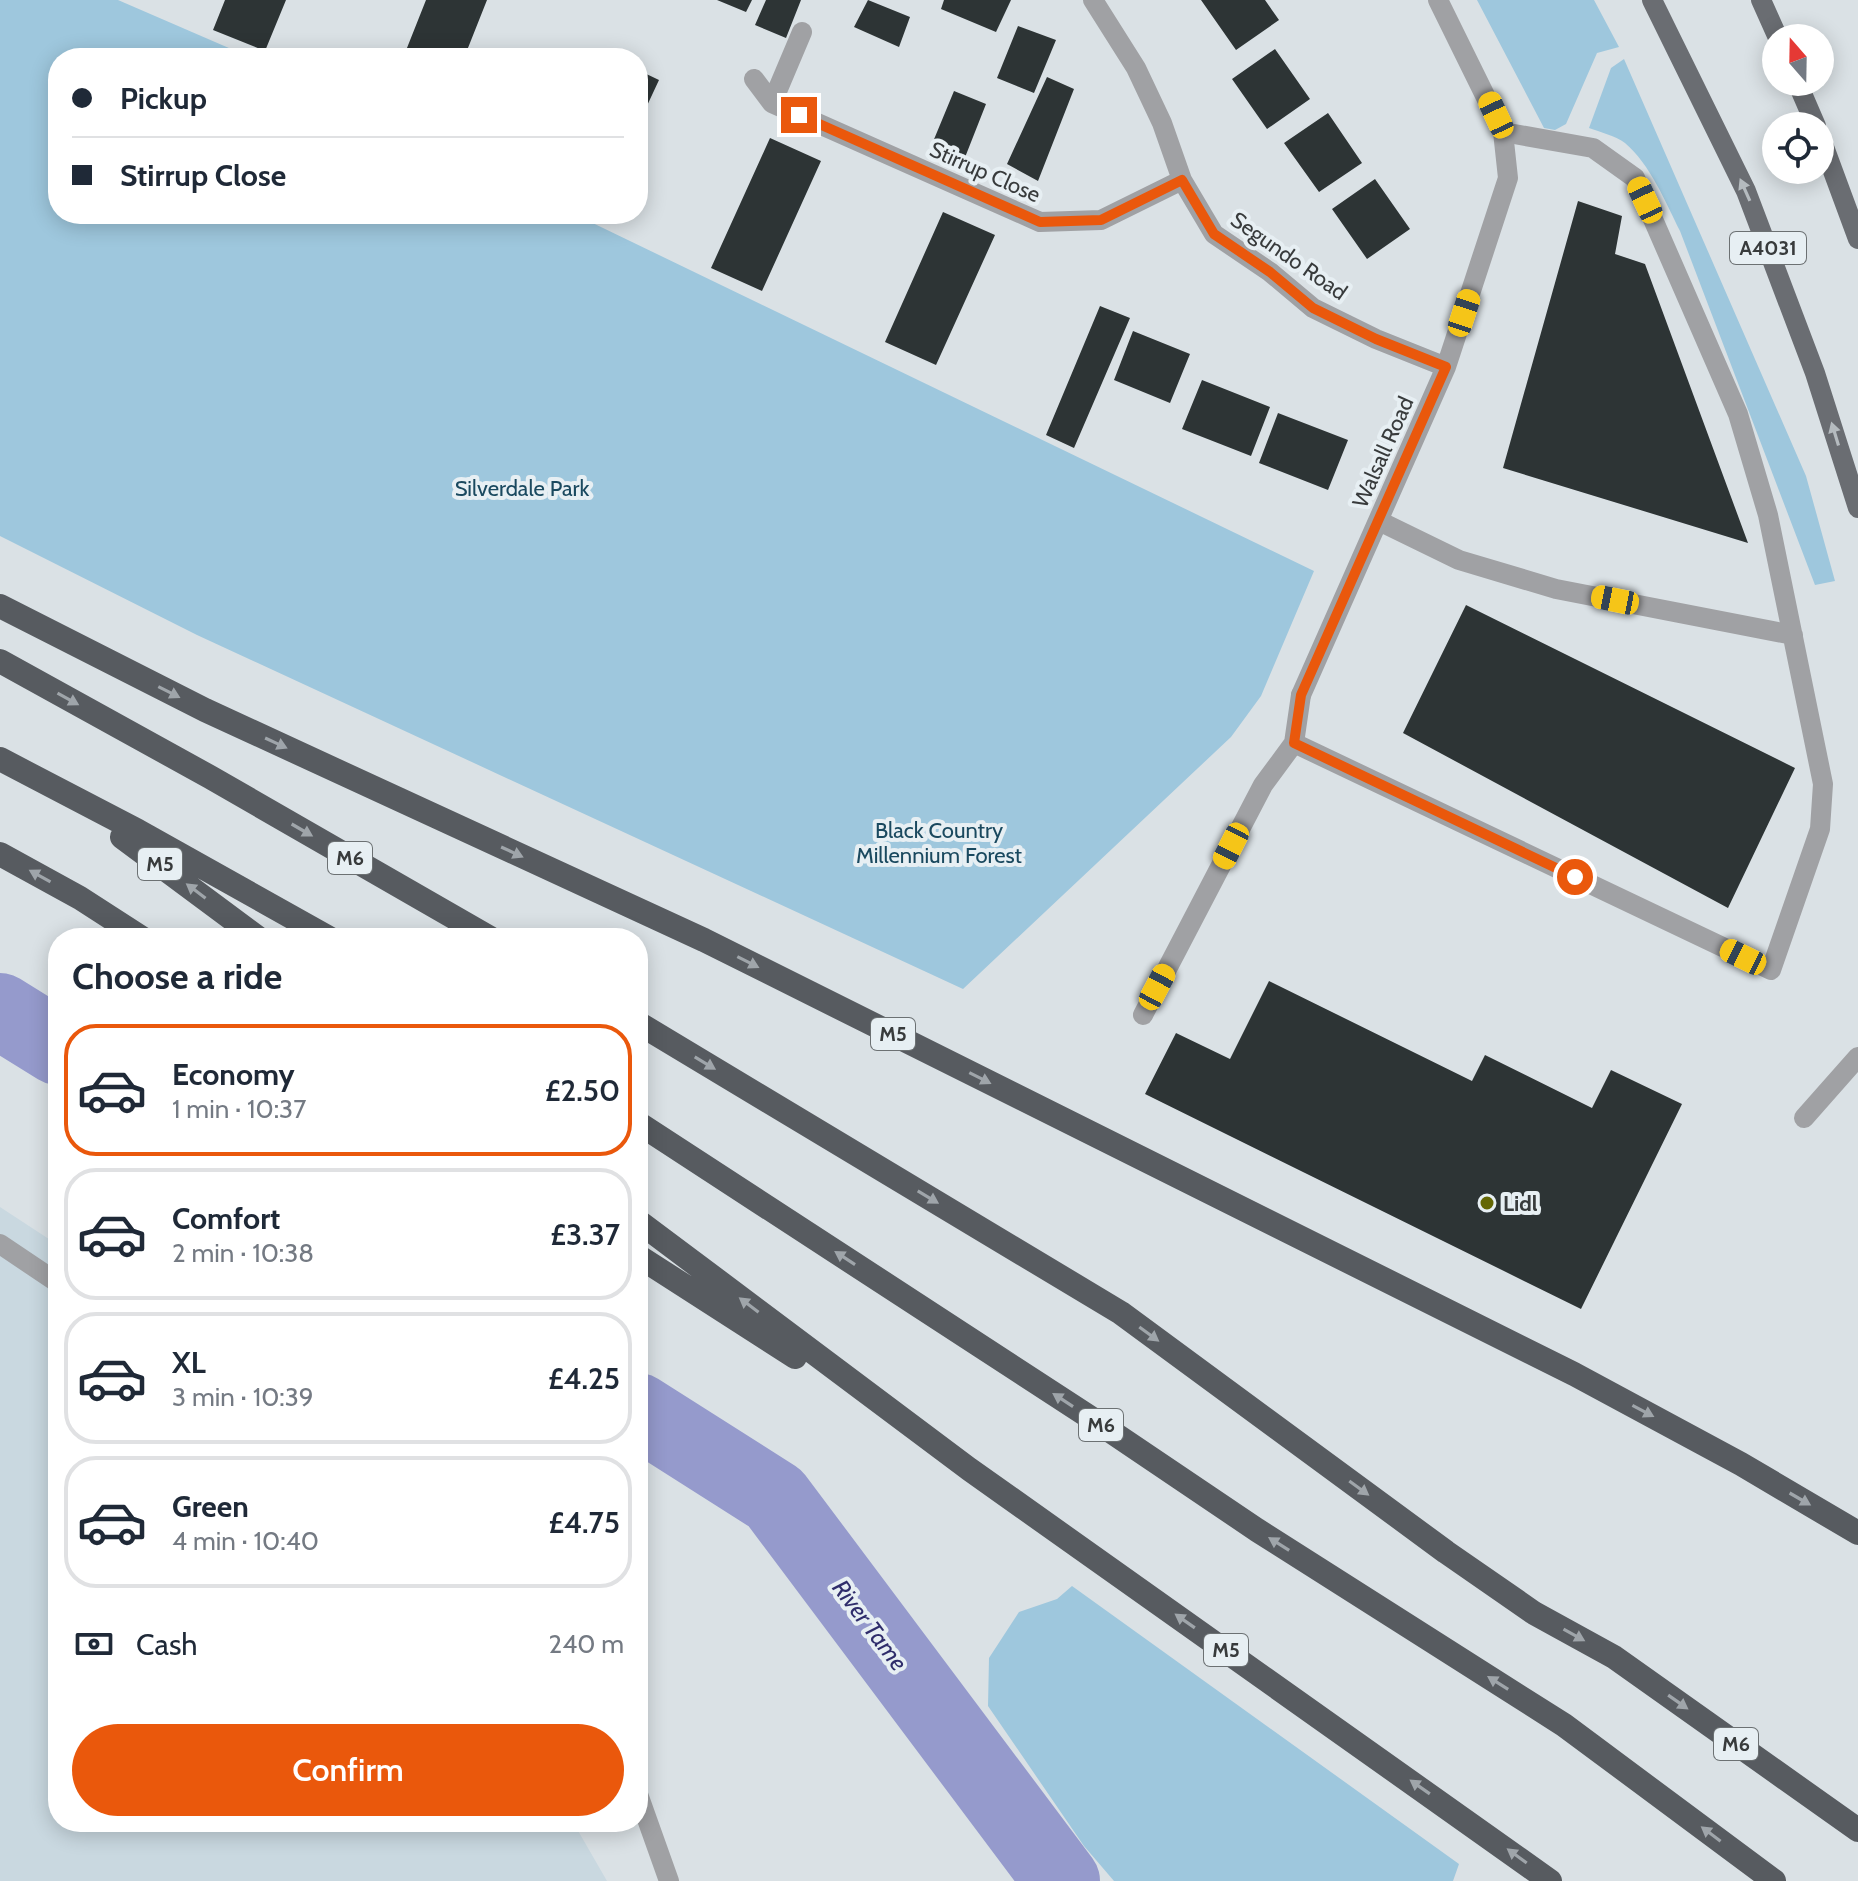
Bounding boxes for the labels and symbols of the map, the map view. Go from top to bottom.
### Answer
north arrow [1762,24,1834,96]
car [1475,88,1517,142]
route end [781,97,817,133]
street label: Stirrup Close [925,136,1045,208]
car [1624,173,1666,227]
one-way arrow [1739,178,1752,201]
street label: Segundo Road [1226,206,1352,306]
road number: A4031 [1730,232,1806,264]
car [1445,286,1483,340]
street label: Walsall Road [1347,392,1419,512]
one-way arrow [1828,421,1840,445]
park label: Silverdale Park [455,475,589,502]
car [1589,584,1641,616]
one-way arrow [158,685,181,698]
one-way arrow [57,692,80,706]
one-way arrow [265,736,288,749]
park label: Black Country Millennium Forest [856,817,1023,869]
car [1209,819,1253,873]
one-way arrow [291,823,313,837]
road number: M6 [328,842,372,874]
one-way arrow [501,845,524,858]
road number: M5 [138,848,182,880]
route start [1557,859,1593,895]
one-way arrow [29,870,51,884]
one-way arrow [186,884,206,900]
car [1716,936,1770,978]
one-way arrow [736,955,759,969]
car [1135,960,1179,1014]
road number: M5 [871,1018,915,1050]
one-way arrow [694,1056,716,1070]
one-way arrow [969,1071,992,1085]
one-way arrow [917,1190,939,1204]
place label: Lidl [1503,1190,1538,1217]
marker: Lidl [1478,1194,1496,1212]
one-way arrow [834,1251,856,1265]
one-way arrow [739,1297,760,1313]
one-way arrow [1139,1325,1159,1341]
one-way arrow [1052,1392,1073,1407]
one-way arrow [1631,1404,1654,1418]
road number: M6 [1079,1409,1123,1441]
one-way arrow [1348,1479,1369,1495]
one-way arrow [1788,1492,1811,1506]
one-way arrow [1268,1537,1290,1551]
water label: River Tame [827,1574,913,1676]
one-way arrow [1174,1614,1195,1629]
one-way arrow [1563,1628,1585,1642]
road number: M5 [1204,1634,1248,1666]
one-way arrow [1488,1676,1509,1691]
one-way arrow [1667,1694,1689,1710]
road number: M6 [1714,1728,1758,1760]
one-way arrow [1409,1780,1430,1795]
one-way arrow [1701,1827,1721,1843]
one-way arrow [1507,1849,1527,1865]

